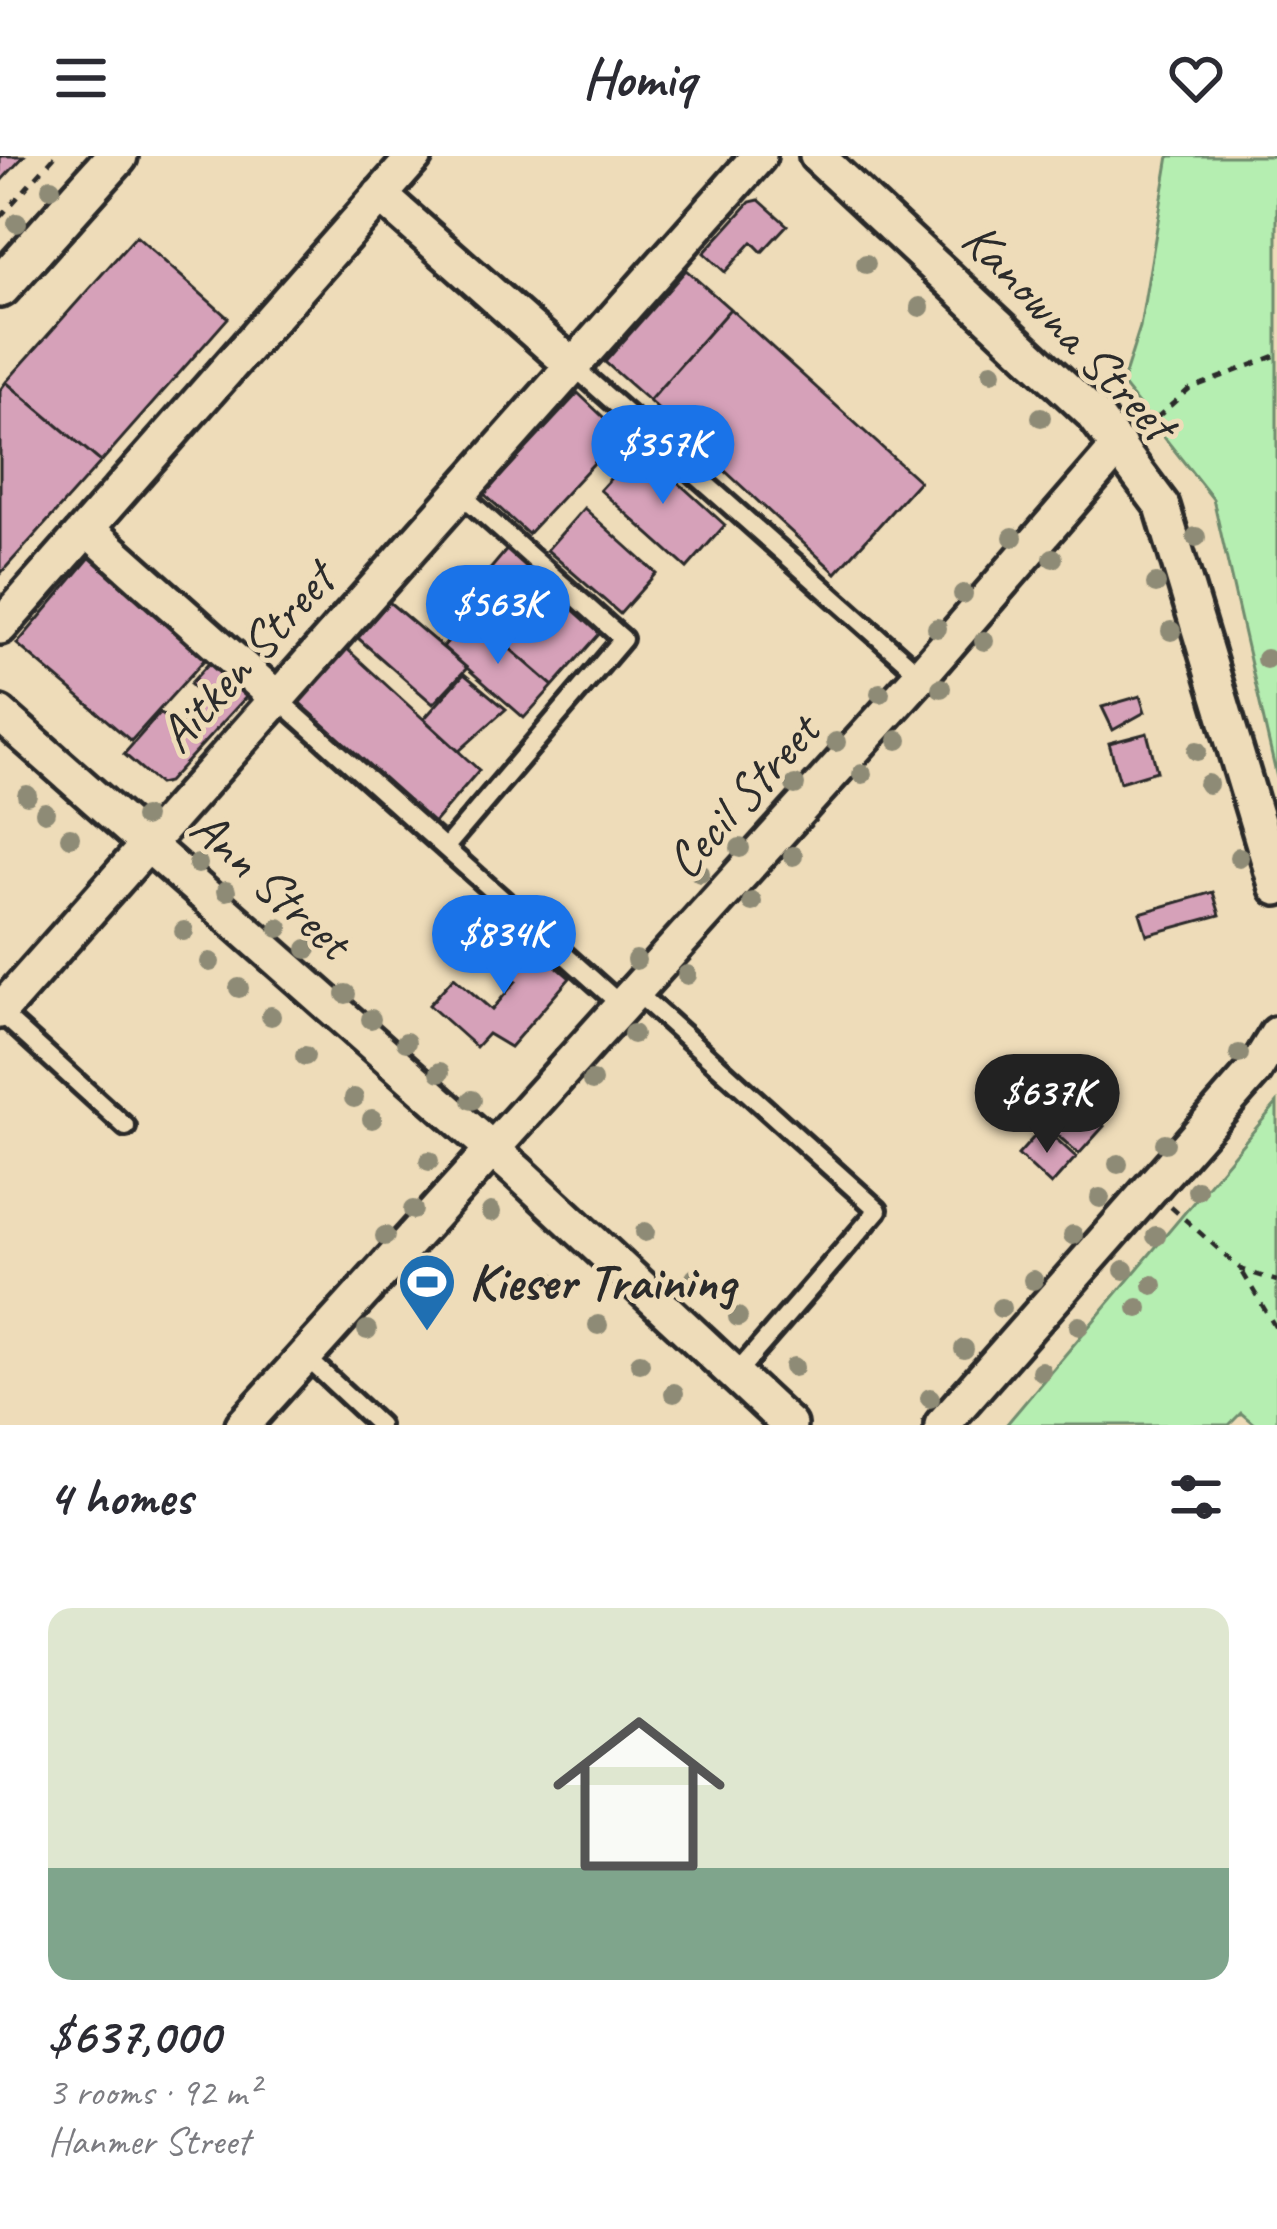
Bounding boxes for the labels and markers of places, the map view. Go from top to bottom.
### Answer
pin: $357K [579,405,747,507]
pin: $563K [414,565,582,667]
pin: $834K [420,895,588,997]
pin: $637K [963,1054,1131,1156]
place label: Kieser Training [469,1250,739,1314]
sports icon: Kieser Training [396,1251,458,1333]

